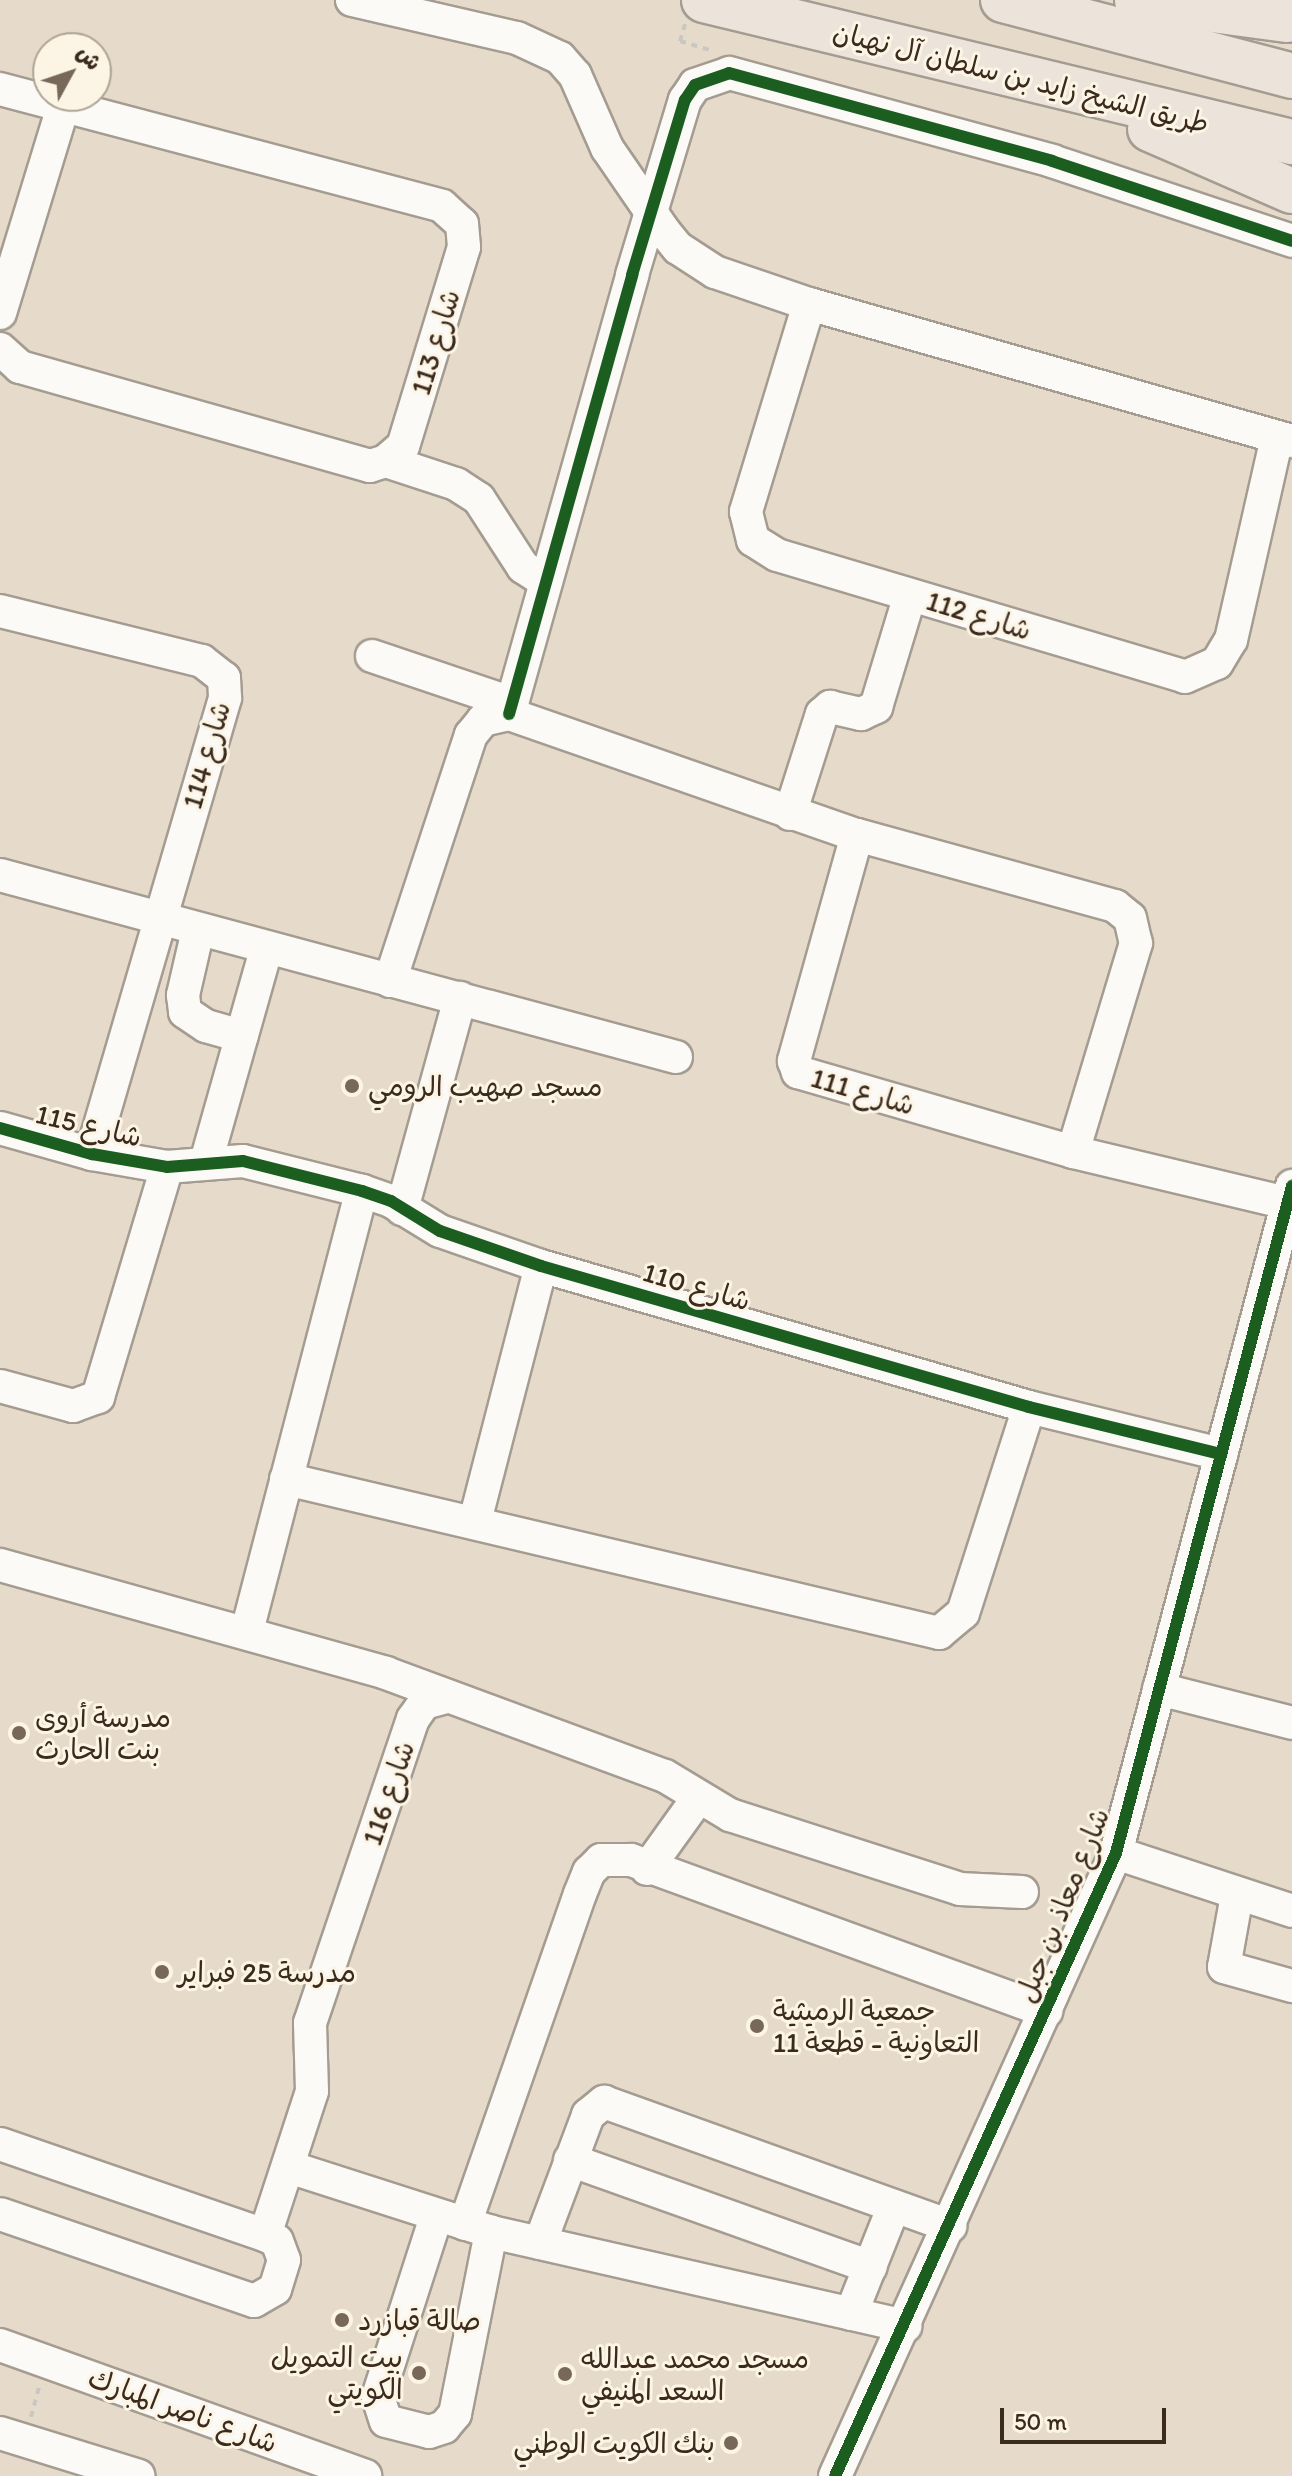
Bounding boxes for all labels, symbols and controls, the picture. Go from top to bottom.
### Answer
street label: طريق الشيخ زايد بن سلطان آل نهيان [830,14,1212,140]
north arrow [32,32,112,112]
text: ش [71,40,107,75]
street label: شارع 113 [403,285,467,399]
street label: شارع 112 [923,583,1035,647]
street label: شارع 114 [175,698,237,812]
street label: شارع 111 [807,1060,919,1122]
place label: مسجد صهيب الرومي [368,1069,602,1103]
marker: مسجد صهيب الرومي [343,1077,361,1095]
street label: شارع 115 [33,1097,145,1153]
street label: شارع 110 [639,1255,755,1317]
place label: مدرسة أروى بنت الحارث [35,1700,171,1766]
marker: مدرسة أروى بنت الحارث [10,1724,28,1742]
street label: شارع 116 [355,1737,421,1849]
street label: شارع معاذ بن جبل [1008,1803,1116,2007]
place label: مدرسة 25 فبراير [178,1955,356,1989]
marker: مدرسة 25 فبراير [153,1963,171,1981]
place label: جمعية الرميثية التعاونية - قطعة 11 [773,1993,979,2059]
marker: جمعية الرميثية التعاونية - قطعة 11 [748,2017,766,2035]
place label: صالة قبازرد [358,2303,481,2337]
marker: صالة قبازرد [333,2311,351,2329]
place label: بيت التمويل الكويتي [270,2340,403,2406]
place label: مسجد محمد عبدالله السعد المنيفي [581,2341,809,2407]
street label: شارع ناصر المبارك [84,2360,282,2460]
marker: بيت التمويل الكويتي [410,2364,428,2382]
marker: مسجد محمد عبدالله السعد المنيفي [556,2365,574,2383]
scale bar [1004,2392,1170,2442]
text: 50 m [1014,2407,1067,2436]
place label: بنك الكويت الوطني [513,2426,715,2460]
marker: بنك الكويت الوطني [722,2434,740,2452]

